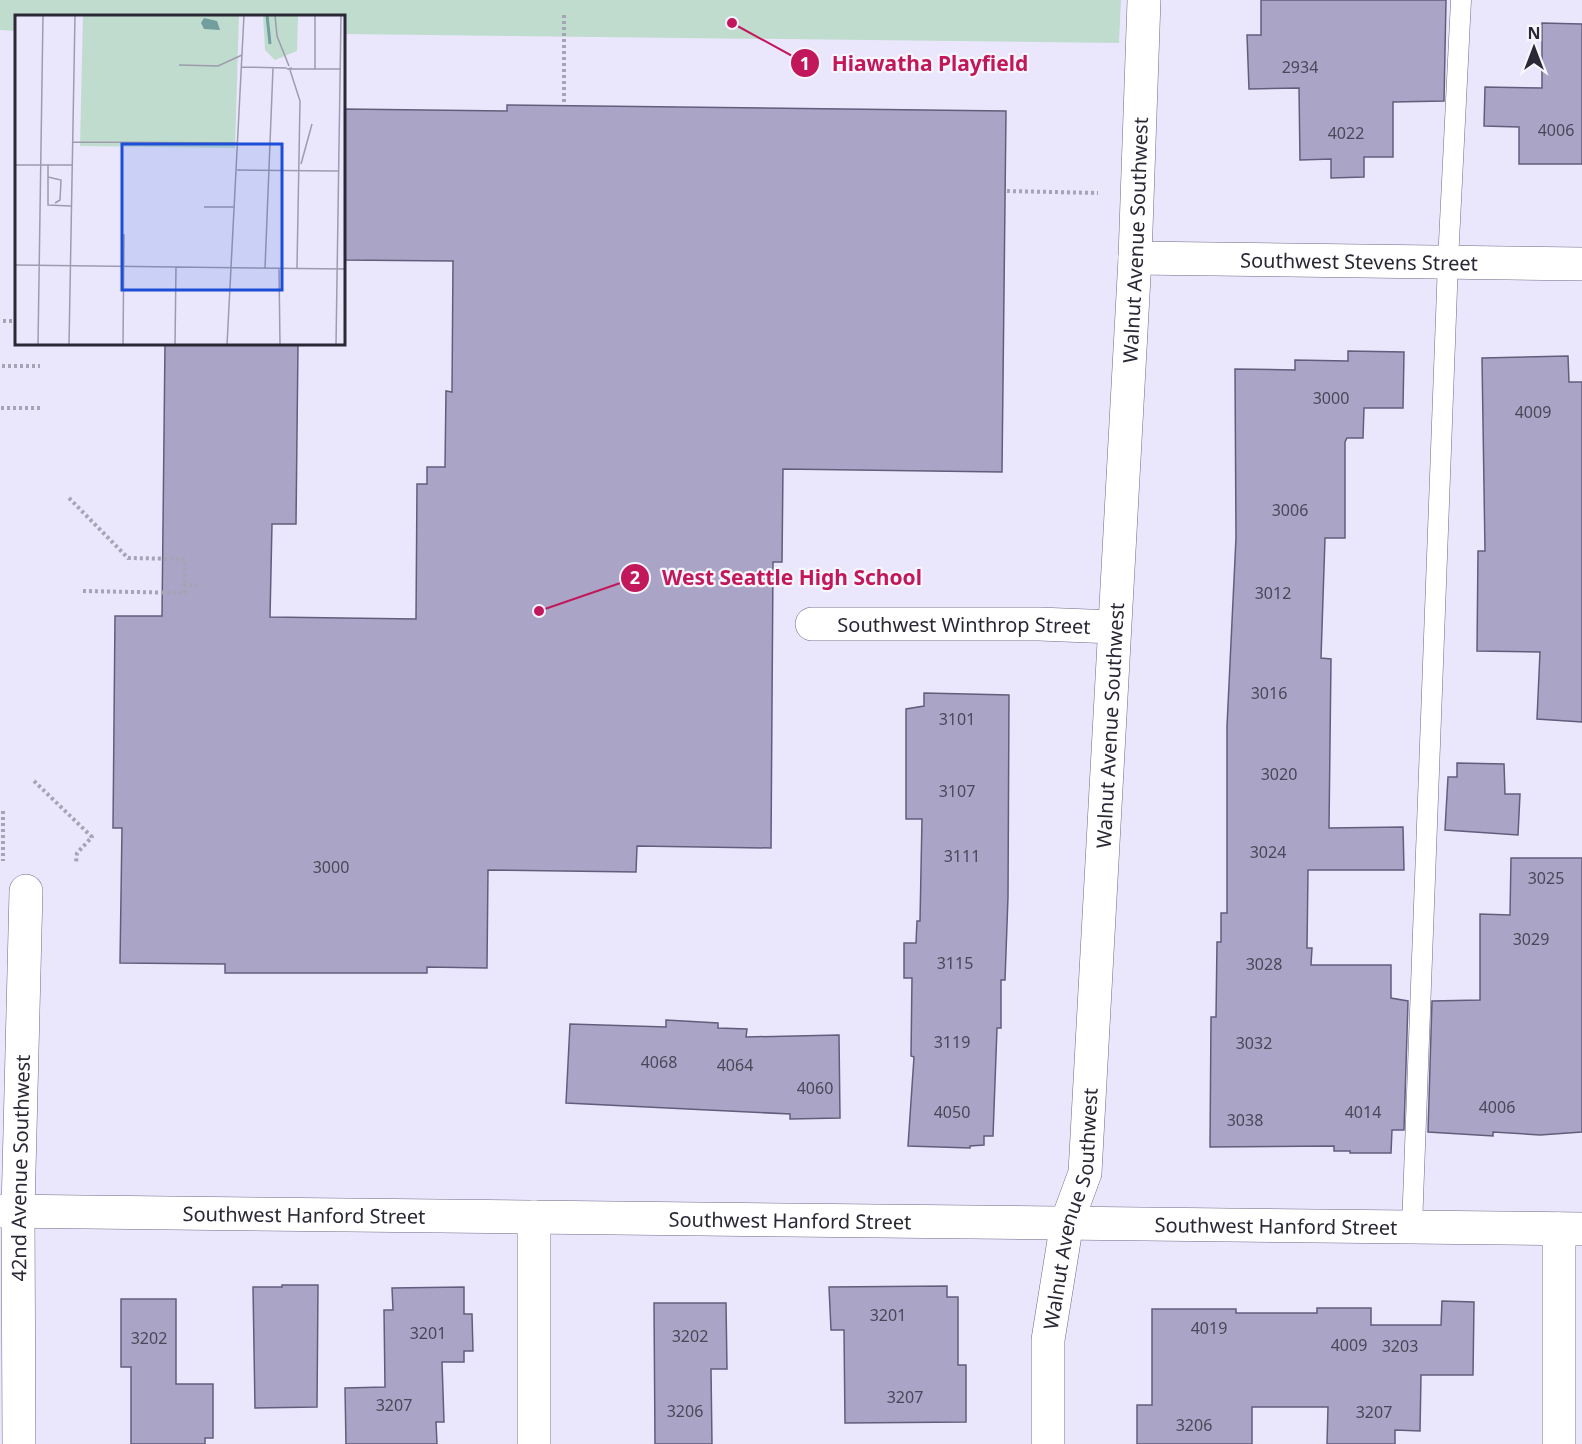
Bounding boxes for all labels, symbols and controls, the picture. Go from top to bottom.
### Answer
inset map [15,15,345,345]
north arrow [1504,18,1564,78]
text: N [1527,22,1541,44]
callout: Hiawatha Playfield [790,44,1041,83]
text: Hiawatha Playfield [832,49,1028,77]
text: 1 [800,51,810,75]
house number: 2934 [1282,56,1318,78]
street label: Walnut Avenue Southwest [1116,117,1153,364]
house number: 4006 [1538,119,1574,141]
house number: 4022 [1328,122,1364,144]
street label: Southwest Stevens Street [1240,246,1478,276]
house number: 3000 [1313,387,1349,409]
house number: 4009 [1515,401,1551,423]
house number: 3006 [1272,499,1308,521]
callout: West Seattle High School [620,558,934,597]
text: West Seattle High School [662,563,922,591]
text: 2 [630,565,640,589]
house number: 3012 [1255,582,1291,604]
street label: Walnut Avenue Southwest [1089,602,1130,849]
street label: Southwest Winthrop Street [837,610,1091,640]
house number: 3016 [1251,682,1287,704]
house number: 3101 [939,708,975,730]
house number: 3020 [1261,763,1297,785]
house number: 3107 [939,780,975,802]
house number: 3024 [1250,841,1286,863]
house number: 3111 [944,845,980,867]
house number: 3000 [313,856,349,878]
house number: 3025 [1528,867,1564,889]
house number: 3029 [1513,928,1549,950]
house number: 3115 [937,952,973,974]
house number: 3028 [1246,953,1282,975]
house number: 3119 [934,1031,970,1053]
house number: 3032 [1236,1032,1272,1054]
house number: 4068 [641,1051,677,1073]
street label: 42nd Avenue Southwest [4,1054,35,1282]
house number: 4064 [717,1054,753,1076]
house number: 4060 [797,1077,833,1099]
street label: Walnut Avenue Southwest [1036,1087,1103,1331]
house number: 4006 [1479,1096,1515,1118]
house number: 4050 [934,1101,970,1123]
house number: 4014 [1345,1101,1381,1123]
house number: 3038 [1227,1109,1263,1131]
street label: Southwest Hanford Street [182,1200,426,1229]
street label: Southwest Hanford Street [668,1205,912,1235]
street label: Southwest Hanford Street [1154,1211,1397,1240]
house number: 3201 [870,1304,906,1326]
house number: 4019 [1191,1317,1227,1339]
house number: 3201 [410,1322,446,1344]
house number: 3202 [672,1325,708,1347]
house number: 3202 [131,1327,167,1349]
house number: 4009 [1331,1334,1367,1356]
house number: 3203 [1382,1335,1418,1357]
house number: 3207 [887,1386,923,1408]
house number: 3207 [376,1394,412,1416]
house number: 3206 [667,1400,703,1422]
house number: 3207 [1356,1401,1392,1423]
house number: 3206 [1176,1414,1212,1436]

